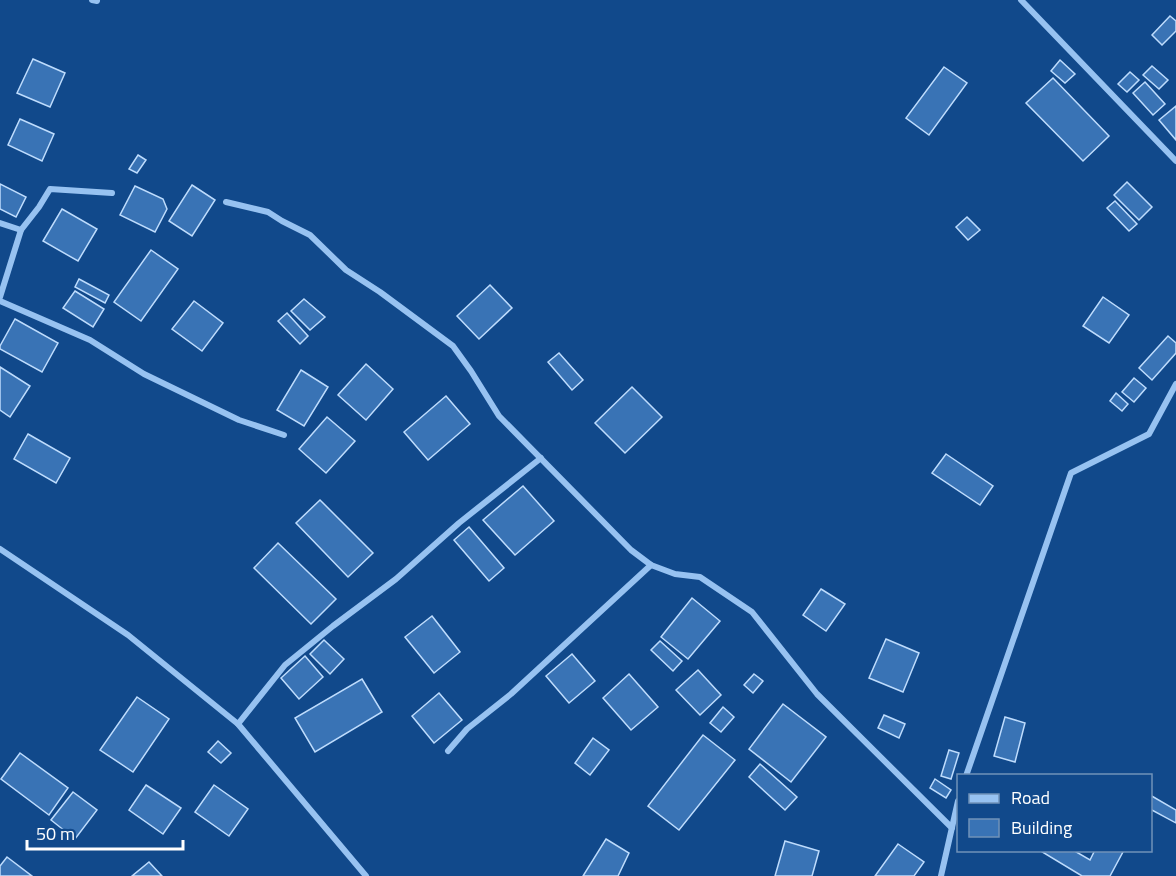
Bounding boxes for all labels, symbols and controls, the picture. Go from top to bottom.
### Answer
legend [957,774,1152,852]
text: Road [1011,784,1050,811]
scale bar [27,813,183,851]
text: Building [1011,814,1072,841]
text: 50 m [36,820,75,847]

